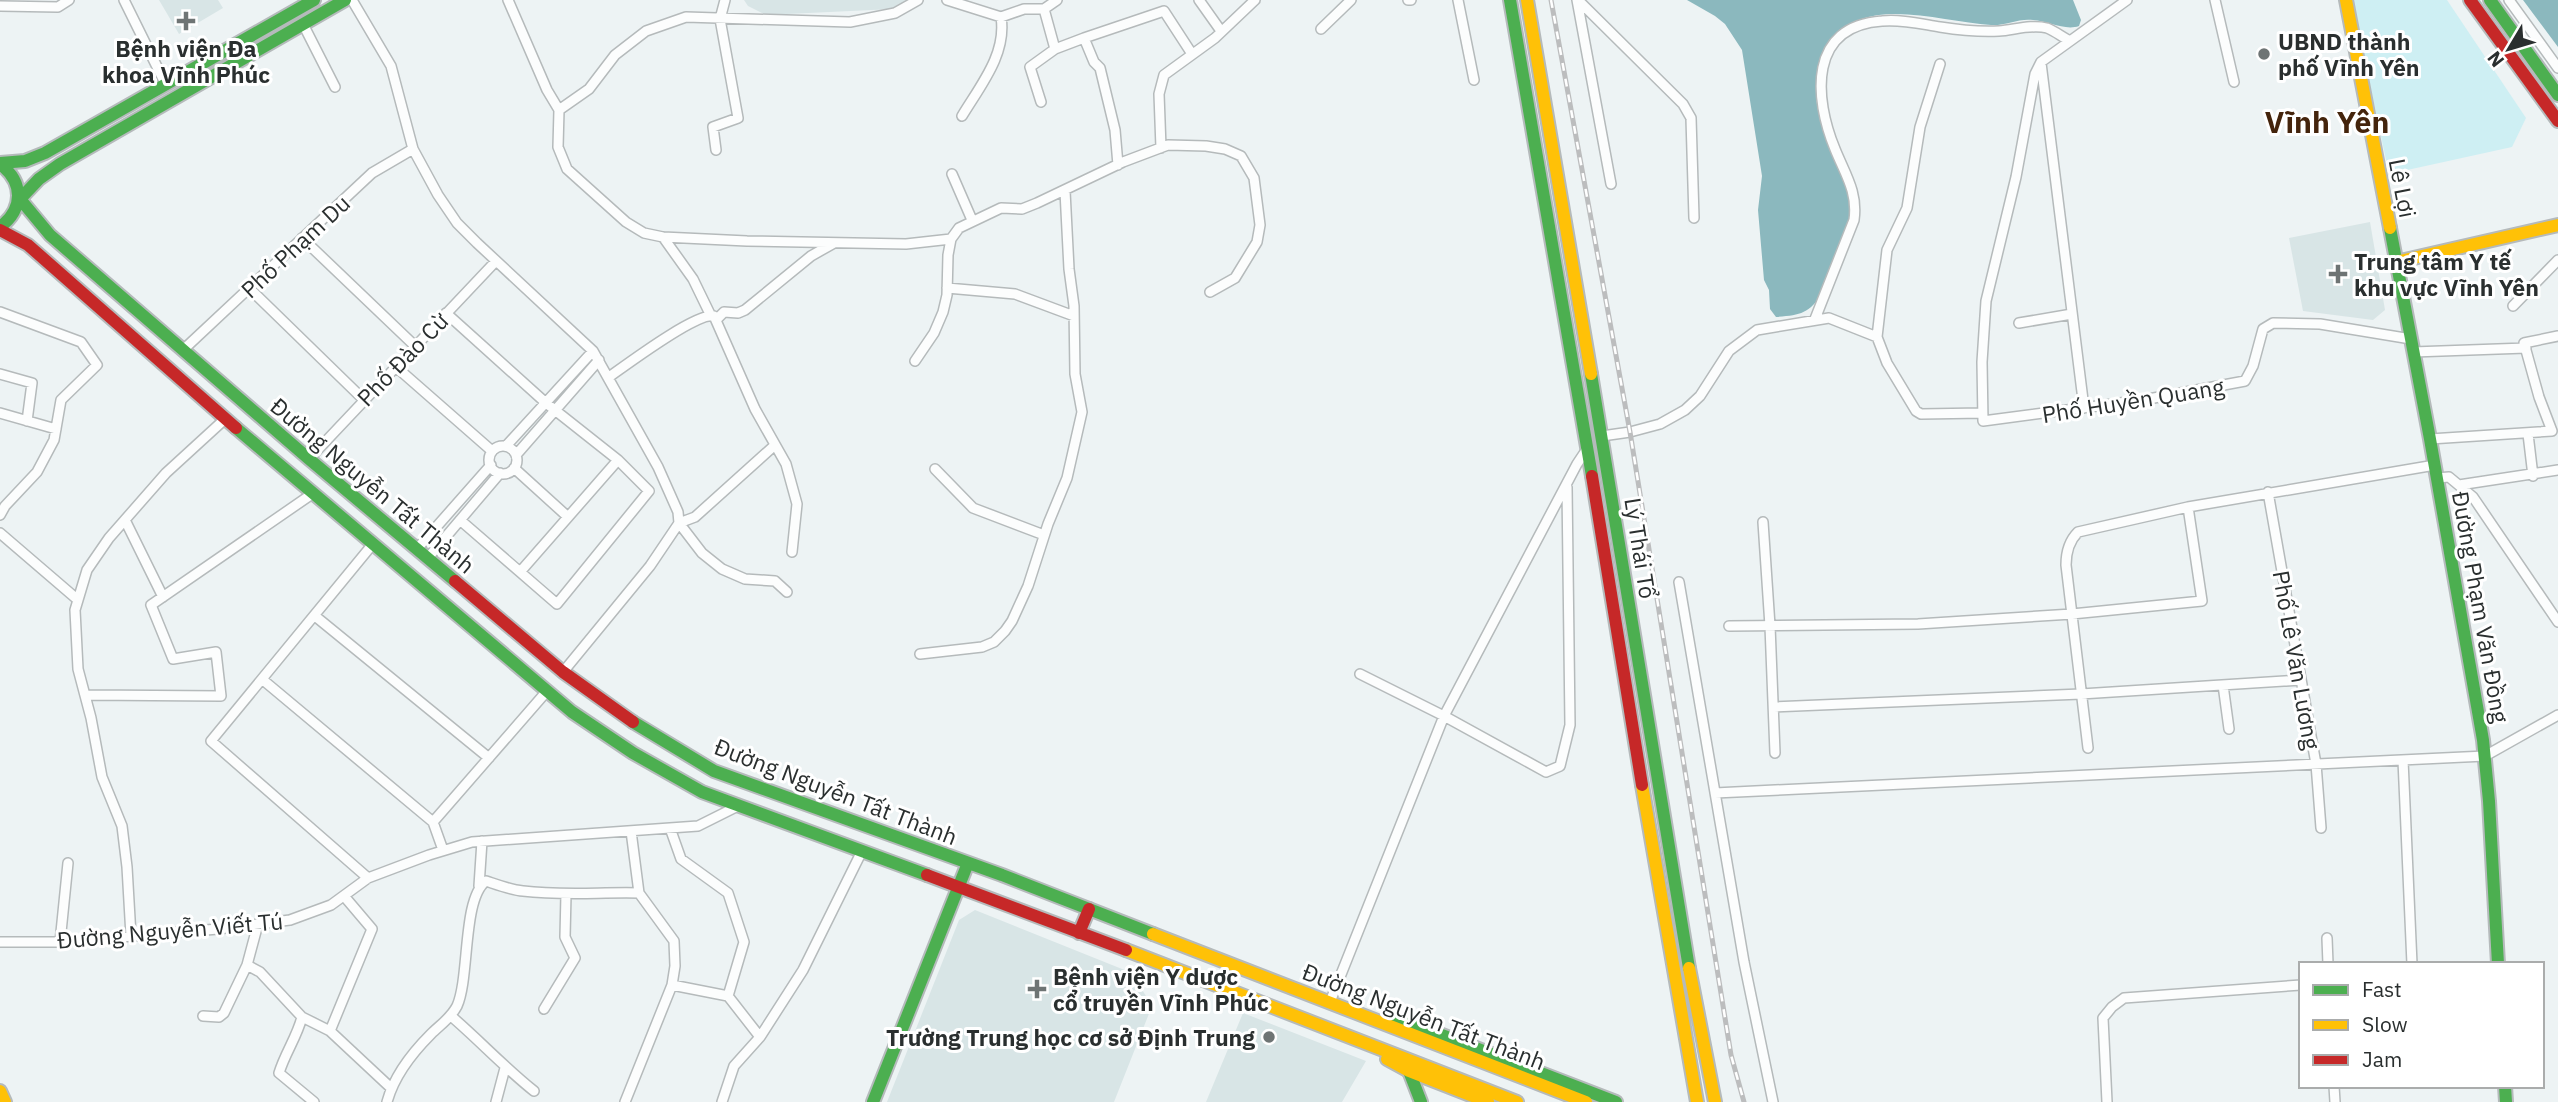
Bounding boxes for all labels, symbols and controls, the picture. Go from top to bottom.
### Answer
marker: Bệnh viện Đa khoa Vĩnh Phúc [176,11,196,31]
north arrow [2474,14,2544,84]
place label: UBND thành phố Vĩnh Yên [2278,26,2420,82]
place label: Bệnh viện Đa khoa Vĩnh Phúc [102,33,270,89]
marker: UBND thành phố Vĩnh Yên [2256,46,2272,62]
text: N [2482,47,2509,72]
district label: Vĩnh Yên [2265,102,2389,141]
street label: Lê Lợi [2383,156,2423,220]
street label: Phố Phạm Du [234,188,356,304]
place label: Trung tâm Y tế khu vực Vĩnh Yên [2354,246,2539,302]
marker: Trung tâm Y tế khu vực Vĩnh Yên [2328,264,2348,284]
street label: Phố Đào Cừ [350,305,455,412]
street label: Phố Huyền Quang [2040,371,2226,429]
street label: Đường Nguyễn Tất Thành [265,391,481,579]
street label: Đường Phạm Văn Đồng [2446,489,2516,725]
street label: Lý Thái Tổ [1618,495,1664,601]
street label: Phố Lê Văn Lương [2266,568,2328,752]
street label: Đường Nguyễn Tất Thành [710,731,962,851]
street label: Đường Nguyễn Viết Tú [56,905,284,955]
street label: Đường Nguyễn Tất Thành [1298,956,1550,1076]
place label: Bệnh viện Y dược cổ truyền Vĩnh Phúc [1053,961,1269,1017]
legend [2299,962,2544,1088]
text: Fast [2362,975,2402,1003]
marker: Bệnh viện Y dược cổ truyền Vĩnh Phúc [1027,979,1047,999]
text: Slow [2362,1010,2408,1038]
place label: Trường Trung học cơ sở Định Trung [886,1022,1255,1052]
marker: Trường Trung học cơ sở Định Trung [1261,1029,1277,1045]
text: Jam [2362,1045,2402,1073]

